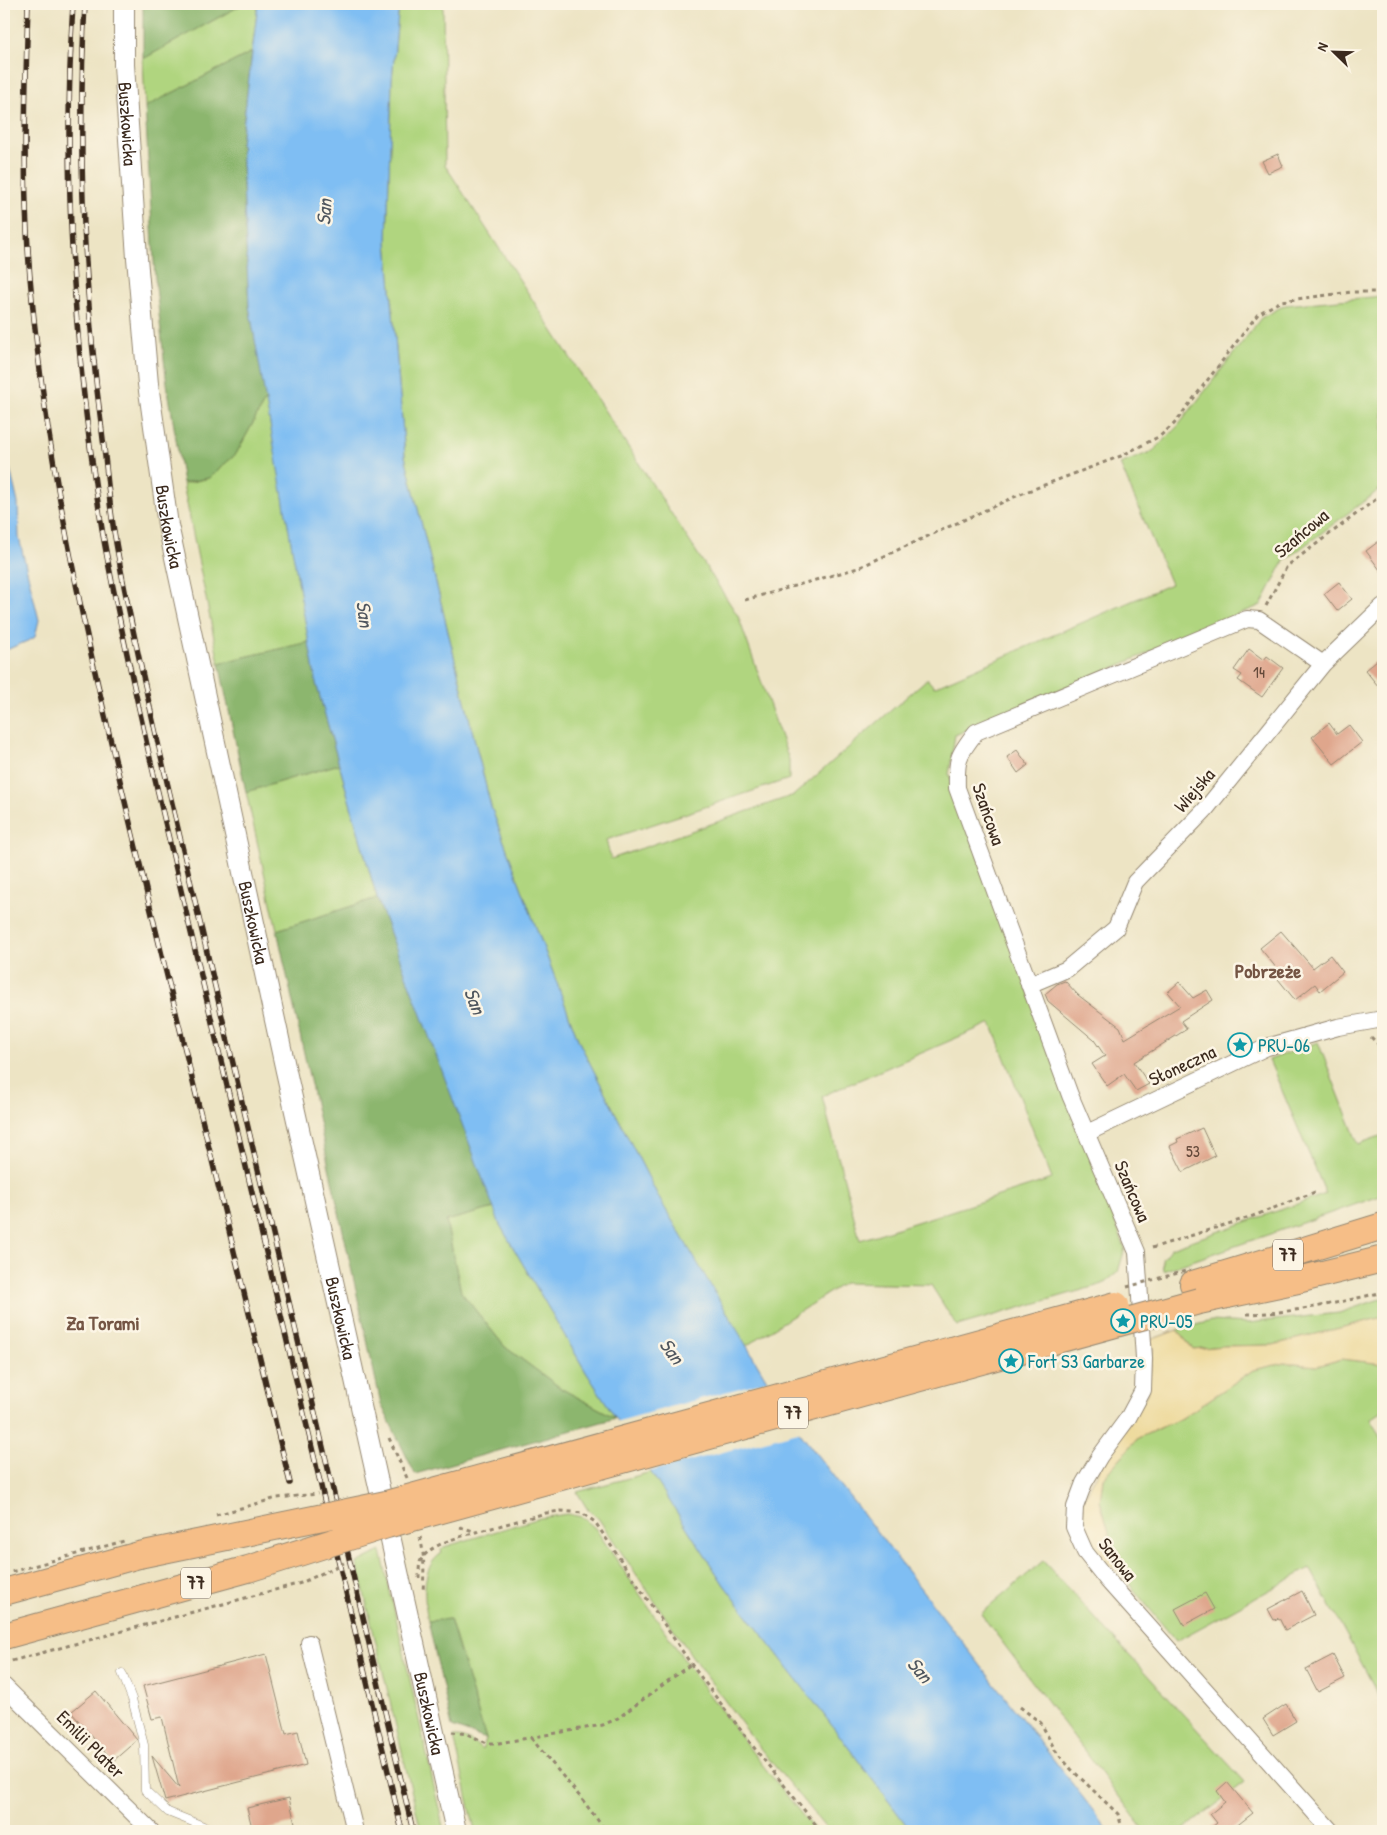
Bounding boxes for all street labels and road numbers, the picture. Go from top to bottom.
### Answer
street label: Buszkowicka [112,81,144,167]
street label: Buszkowicka [149,483,190,571]
street label: Szańcowa [1268,502,1334,564]
street label: Wiejska [1168,762,1221,818]
street label: Szańcowa [966,779,1012,849]
street label: Buszkowicka [232,879,276,967]
street label: Słoneczna [1144,1038,1220,1092]
street label: Szańcowa [1108,1156,1158,1226]
road number: 77 [1273,1240,1303,1270]
street label: Buszkowicka [319,1274,363,1362]
road number: 77 [778,1398,808,1429]
street label: Sanowa [1093,1532,1144,1587]
road number: 77 [181,1568,211,1599]
street label: Buszkowicka [408,1669,452,1758]
street label: Emilii Plater [51,1704,131,1784]

